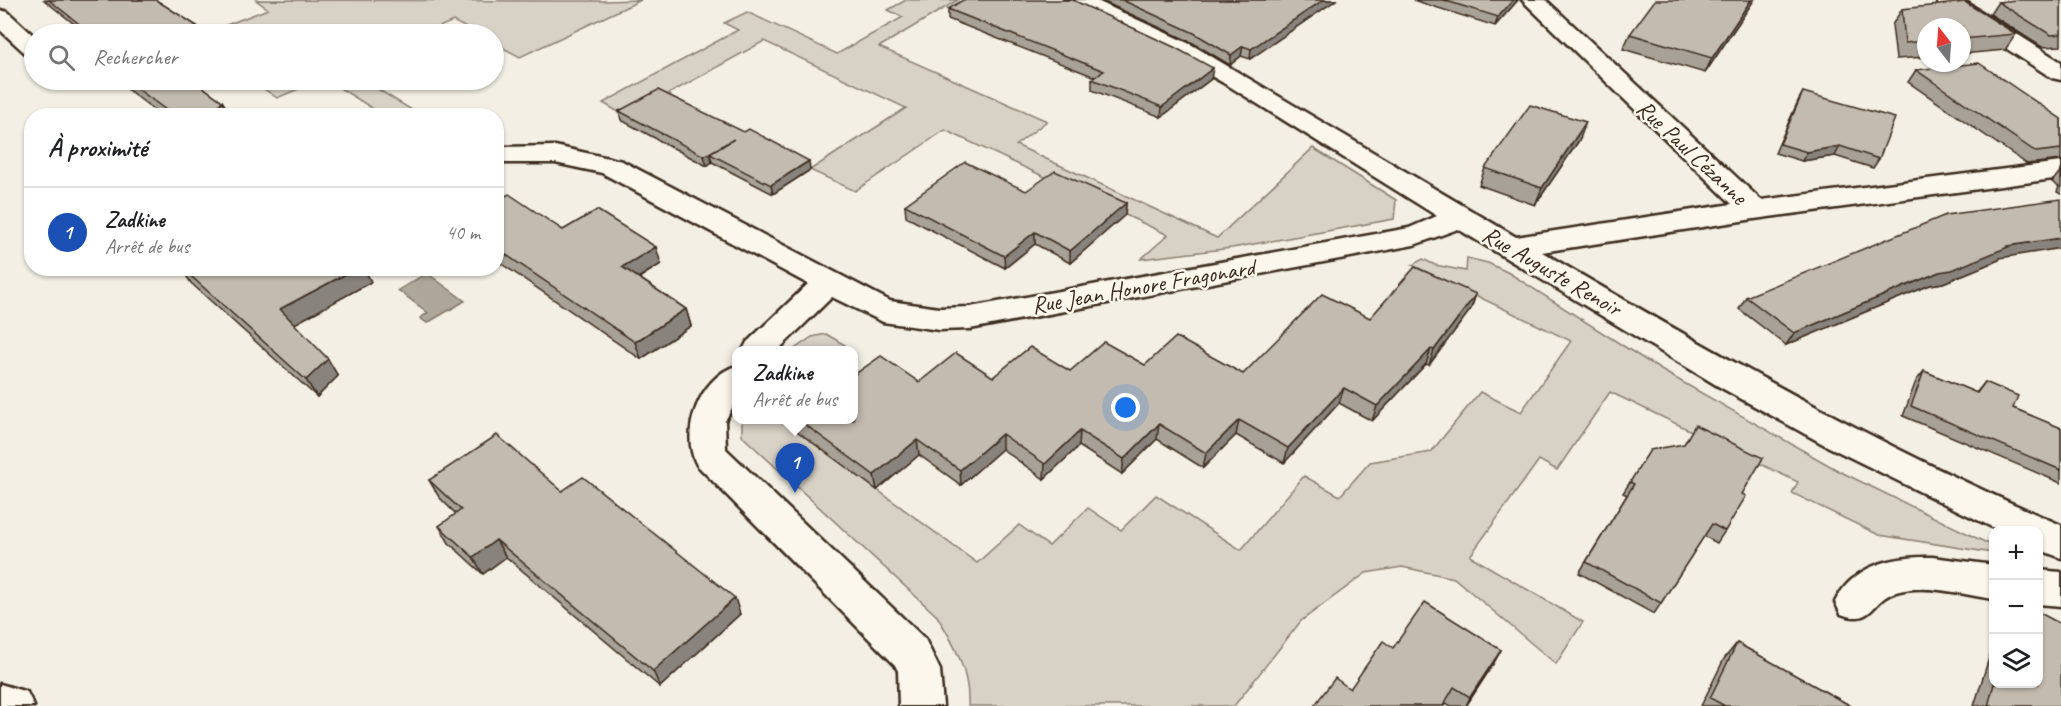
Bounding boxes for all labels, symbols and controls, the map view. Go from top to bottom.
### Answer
north arrow [1917,18,1971,72]
search box [24,24,504,90]
icon: search [45,41,78,74]
text: Rechercher [93,43,177,71]
street label: Rue Paul Cézanne [1630,93,1755,212]
text: À proximité [48,131,147,164]
text: Zadkine [105,206,165,234]
street label: Rue Auguste Renoir [1477,219,1629,324]
text: 1 [63,220,72,245]
text: 40 m [446,220,480,245]
text: Arrêt de bus [105,234,189,259]
street label: Rue Jean Honore Fragonard [1029,251,1260,320]
popup [732,346,858,424]
text: Zadkine [753,359,813,387]
text: Arrêt de bus [753,387,837,412]
your location [1111,393,1140,422]
pin: 1 [776,444,814,493]
map controls [1989,526,2043,688]
button: + [1989,526,2043,580]
button: − [1989,580,2043,634]
button: layers [1989,634,2043,688]

